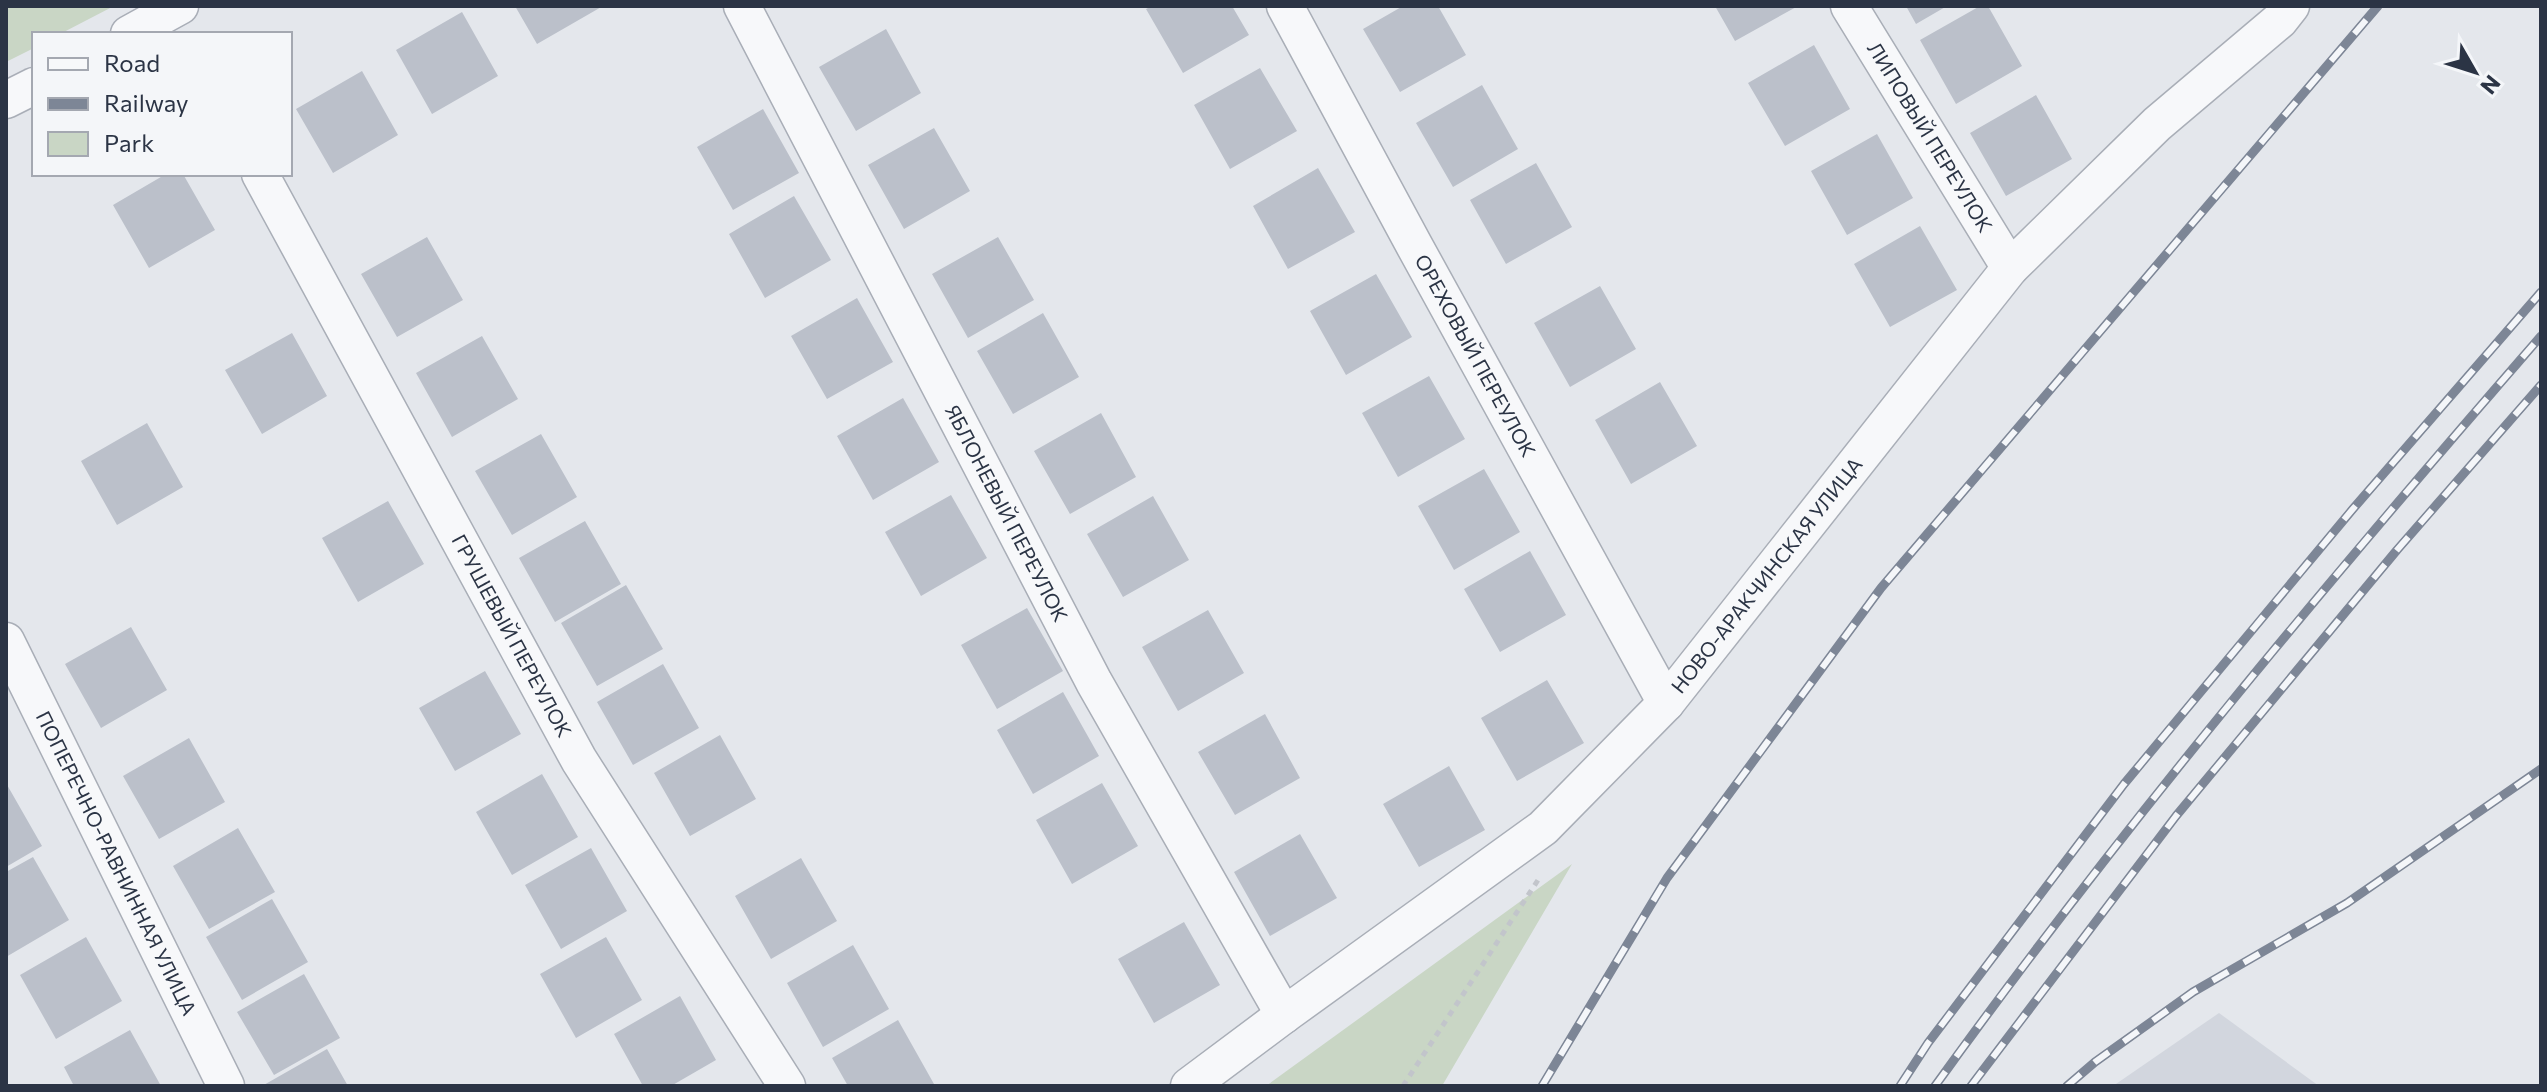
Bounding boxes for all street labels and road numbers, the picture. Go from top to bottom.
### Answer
street label: ЛИПОВЫЙ ПЕРЕУЛОК [1863,37,1998,236]
street label: ОРЕХОВЫЙ ПЕРЕУЛОК [1410,250,1541,461]
street label: ЯБЛОНЕВЫЙ ПЕРЕУЛОК [941,400,1073,626]
street label: НОВО-АРАКЧИНСКАЯ УЛИЦА [1666,452,1867,698]
street label: ГРУШЕВЫЙ ПЕРЕУЛОК [448,530,577,741]
street label: ПОПЕРЕЧНО-РАВНИННАЯ УЛИЦА [32,707,202,1019]

